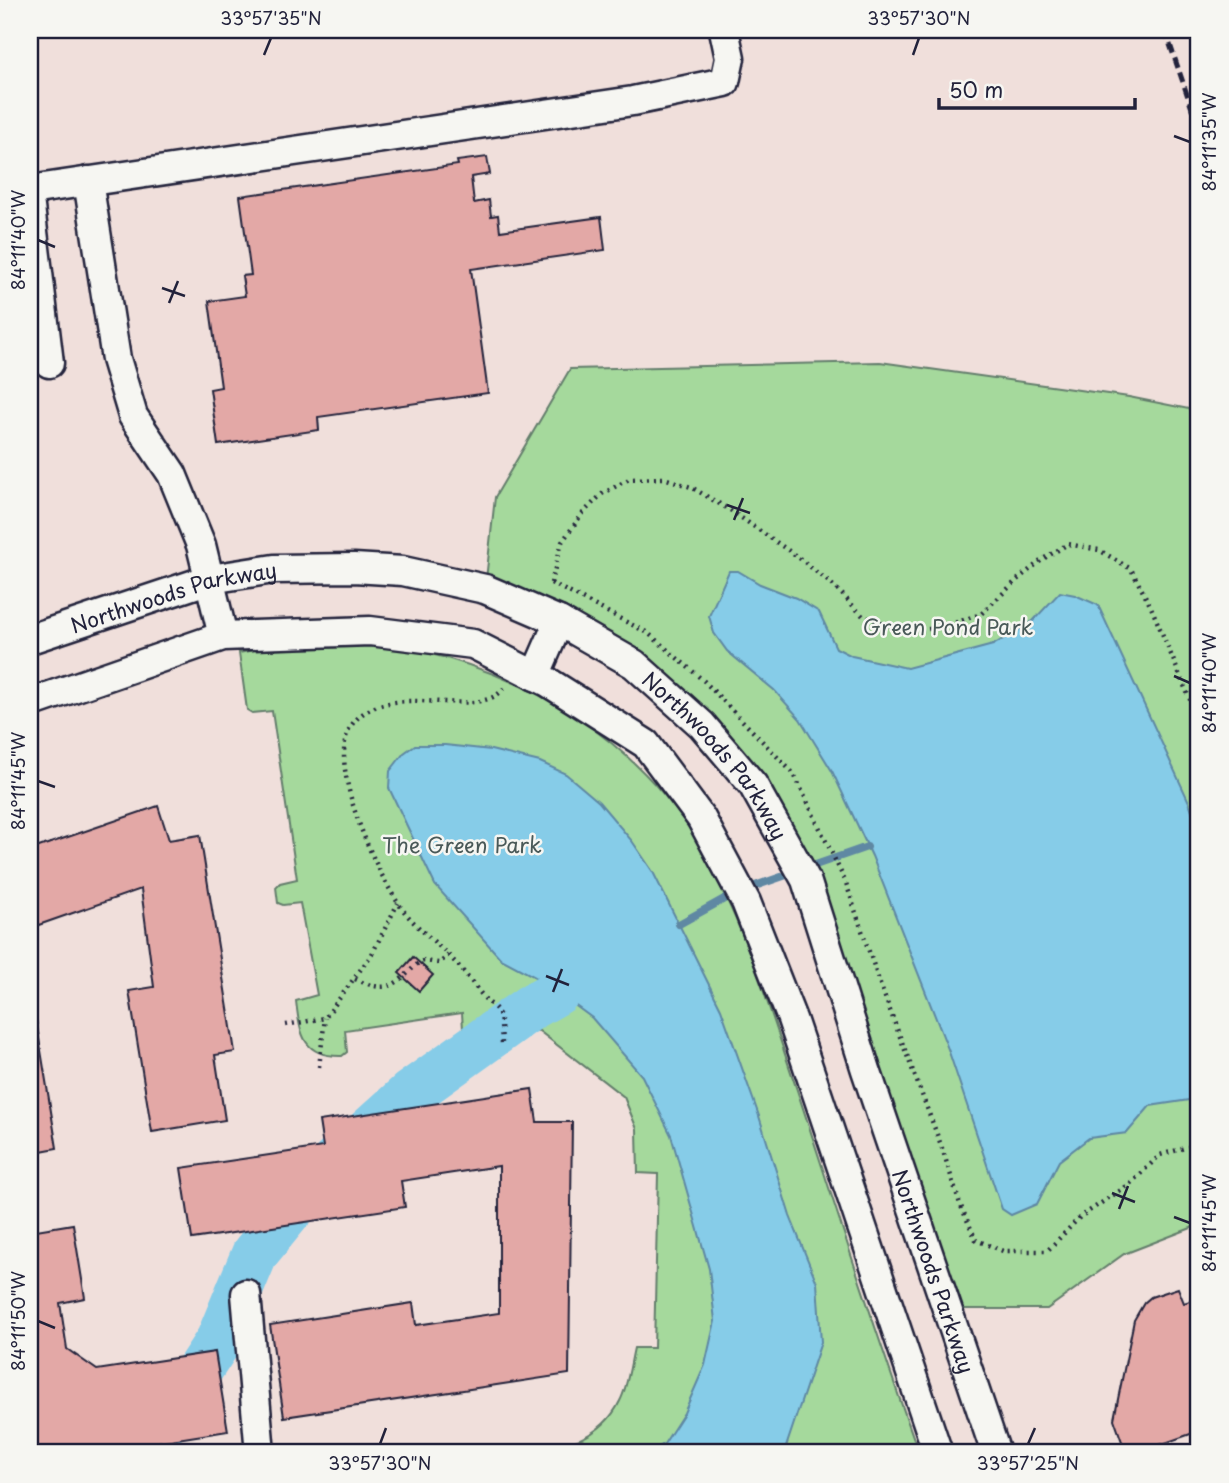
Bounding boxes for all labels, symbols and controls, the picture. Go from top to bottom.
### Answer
text: 33°57'35"N [220,4,322,31]
text: 33°57'30"N [867,4,971,31]
scale bar [939,66,1134,110]
text: 50 m [949,73,1003,105]
text: 84°11'35"W [1195,92,1222,192]
text: 84°11'40"W [4,189,31,290]
street label: Northwoods Parkway [66,553,279,641]
park label: Green Pond Park [863,610,1033,642]
text: 84°11'40"W [1195,632,1222,733]
street label: Northwoods Parkway [636,663,796,845]
text: 84°11'45"W [4,731,31,830]
park label: The Green Park [382,828,542,860]
street label: Northwoods Parkway [885,1165,984,1377]
text: 84°11'45"W [1195,1173,1222,1272]
text: 84°11'50"W [4,1270,31,1371]
text: 33°57'30"N [328,1449,432,1476]
text: 33°57'25"N [977,1449,1079,1476]

